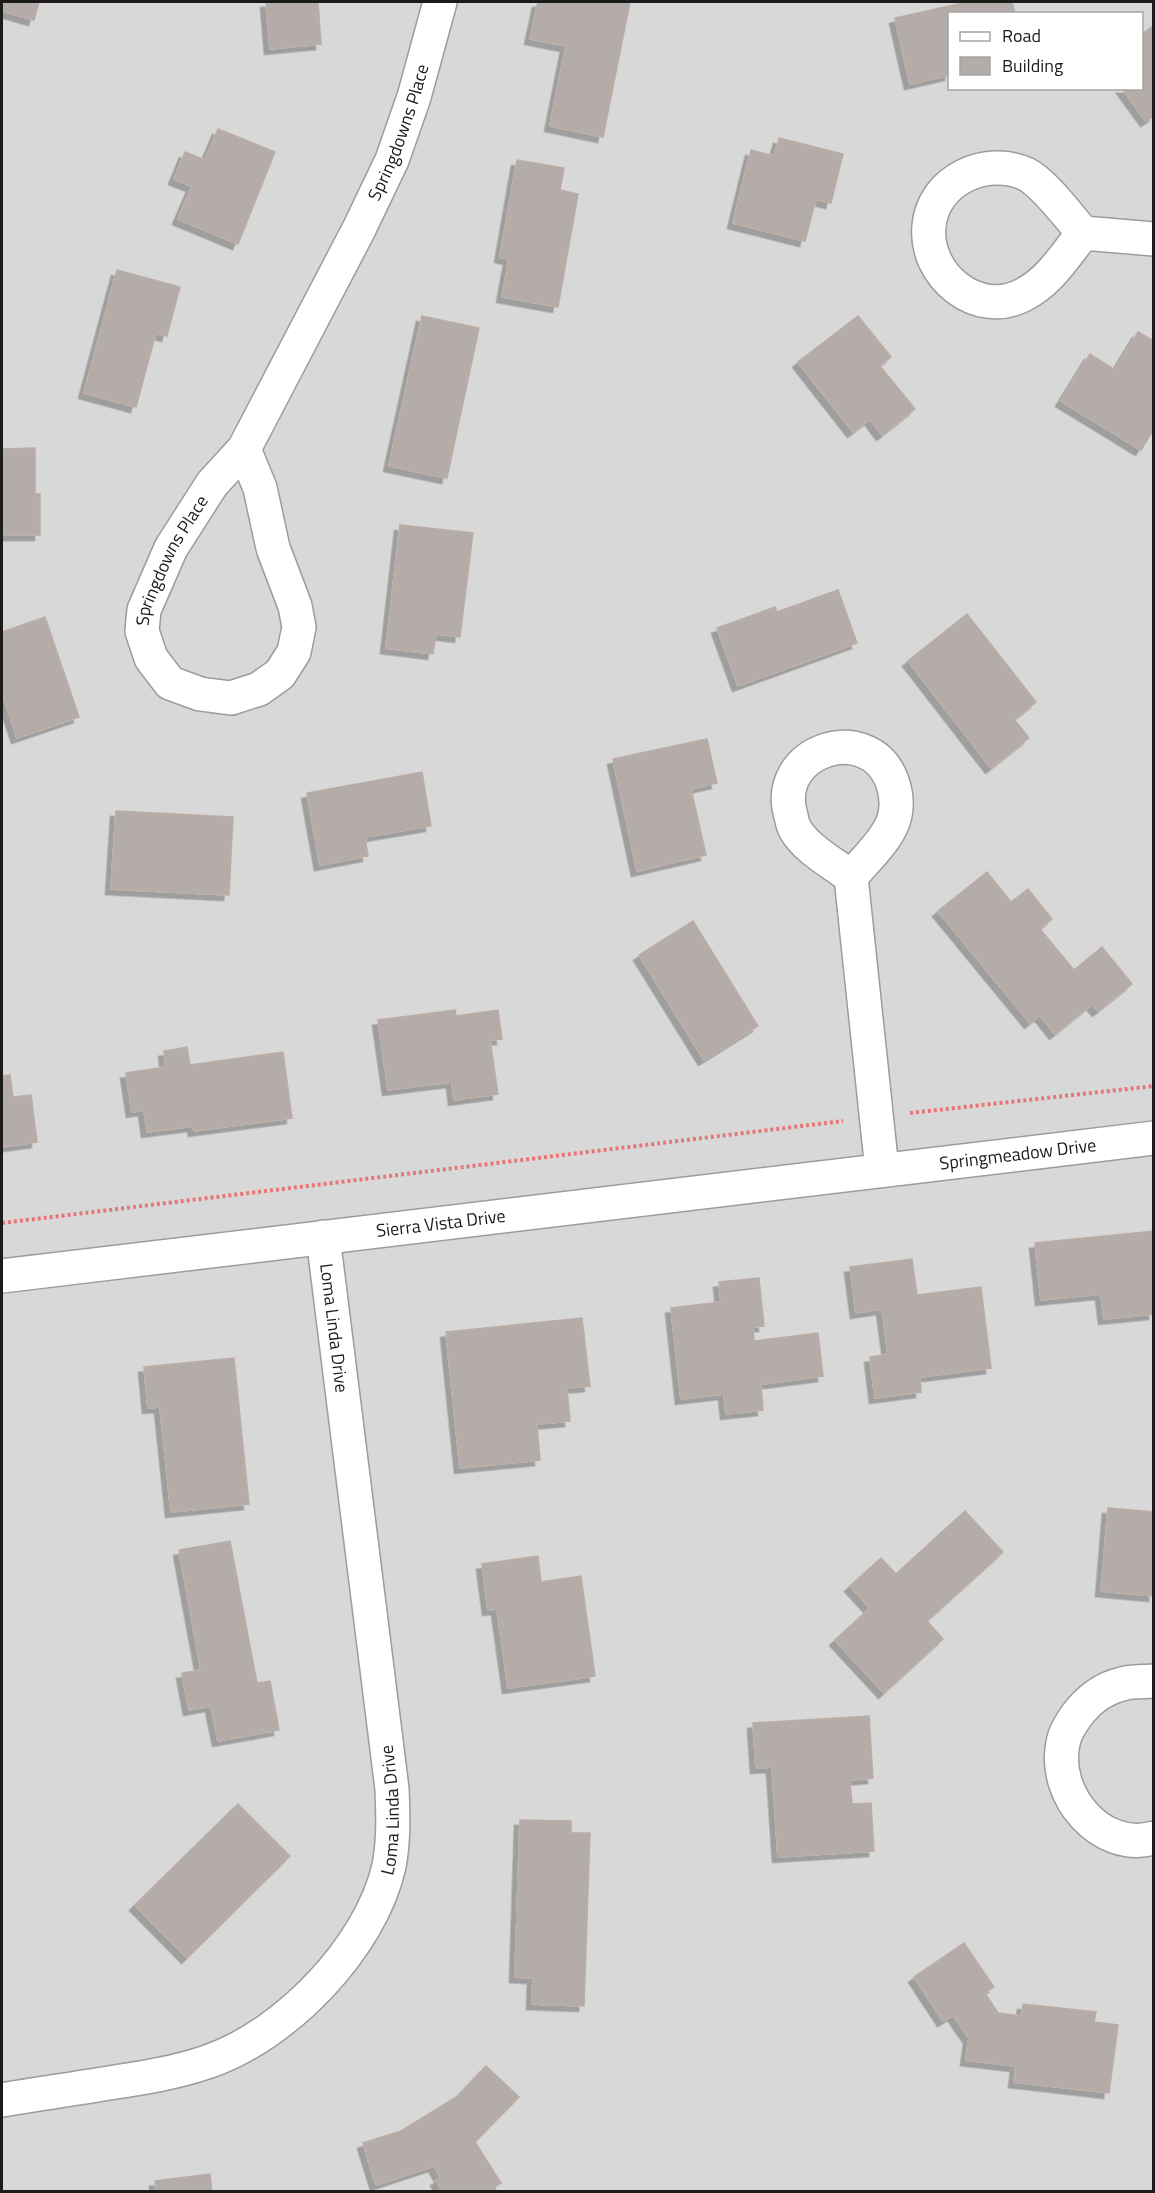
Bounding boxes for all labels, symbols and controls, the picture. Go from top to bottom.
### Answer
legend [948,12,1143,90]
text: Road [1002,22,1041,49]
text: Building [1002,52,1063,79]
street label: Springdowns Place [361,61,435,205]
street label: Springdowns Place [129,490,215,627]
street label: Springmeadow Drive [938,1131,1098,1177]
street label: Sierra Vista Drive [375,1202,507,1244]
street label: Loma Linda Drive [313,1262,356,1394]
street label: Loma Linda Drive [373,1744,406,1878]

